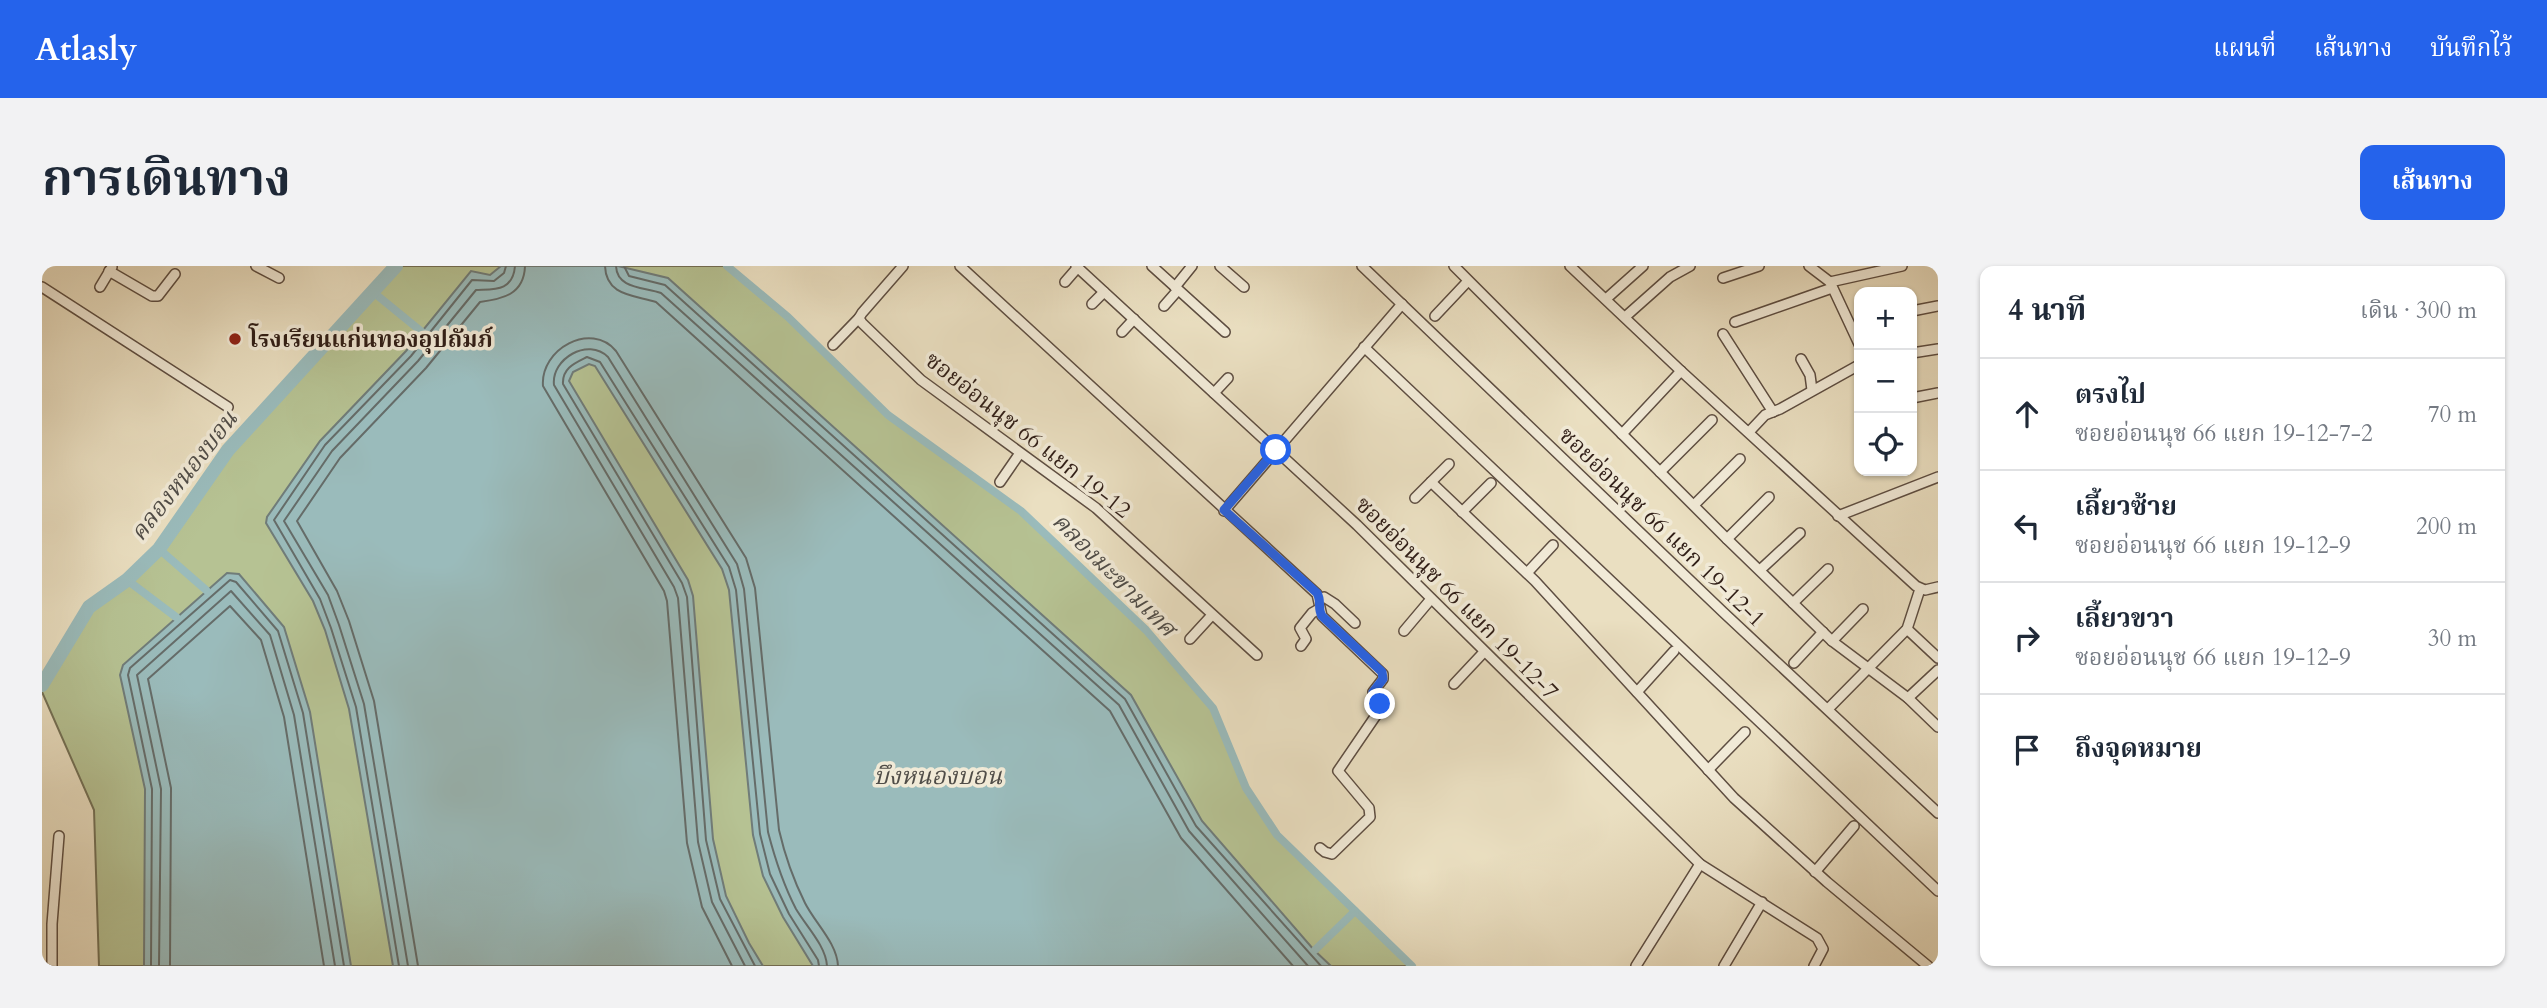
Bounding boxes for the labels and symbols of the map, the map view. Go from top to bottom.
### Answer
place label: โรงเรียนแก่นทองอุปถัมภ์ [248,323,494,355]
marker: โรงเรียนแก่นทองอุปถัมภ์ [227,331,243,347]
street label: ซอยอ่อนนุช 66 แยก 19-12 [918,345,1138,525]
water label: คลองหนองบอน [123,404,245,548]
street label: ซอยอ่อนนุช 66 แยก 19-12-1 [1552,420,1772,634]
route start [1260,434,1291,465]
street label: ซอยอ่อนนุช 66 แยก 19-12-7 [1349,490,1565,706]
water label: คลองมะขามเทศ [1045,506,1186,647]
route end [1364,688,1395,719]
water label: บึงหนองบอน [874,760,1002,793]

